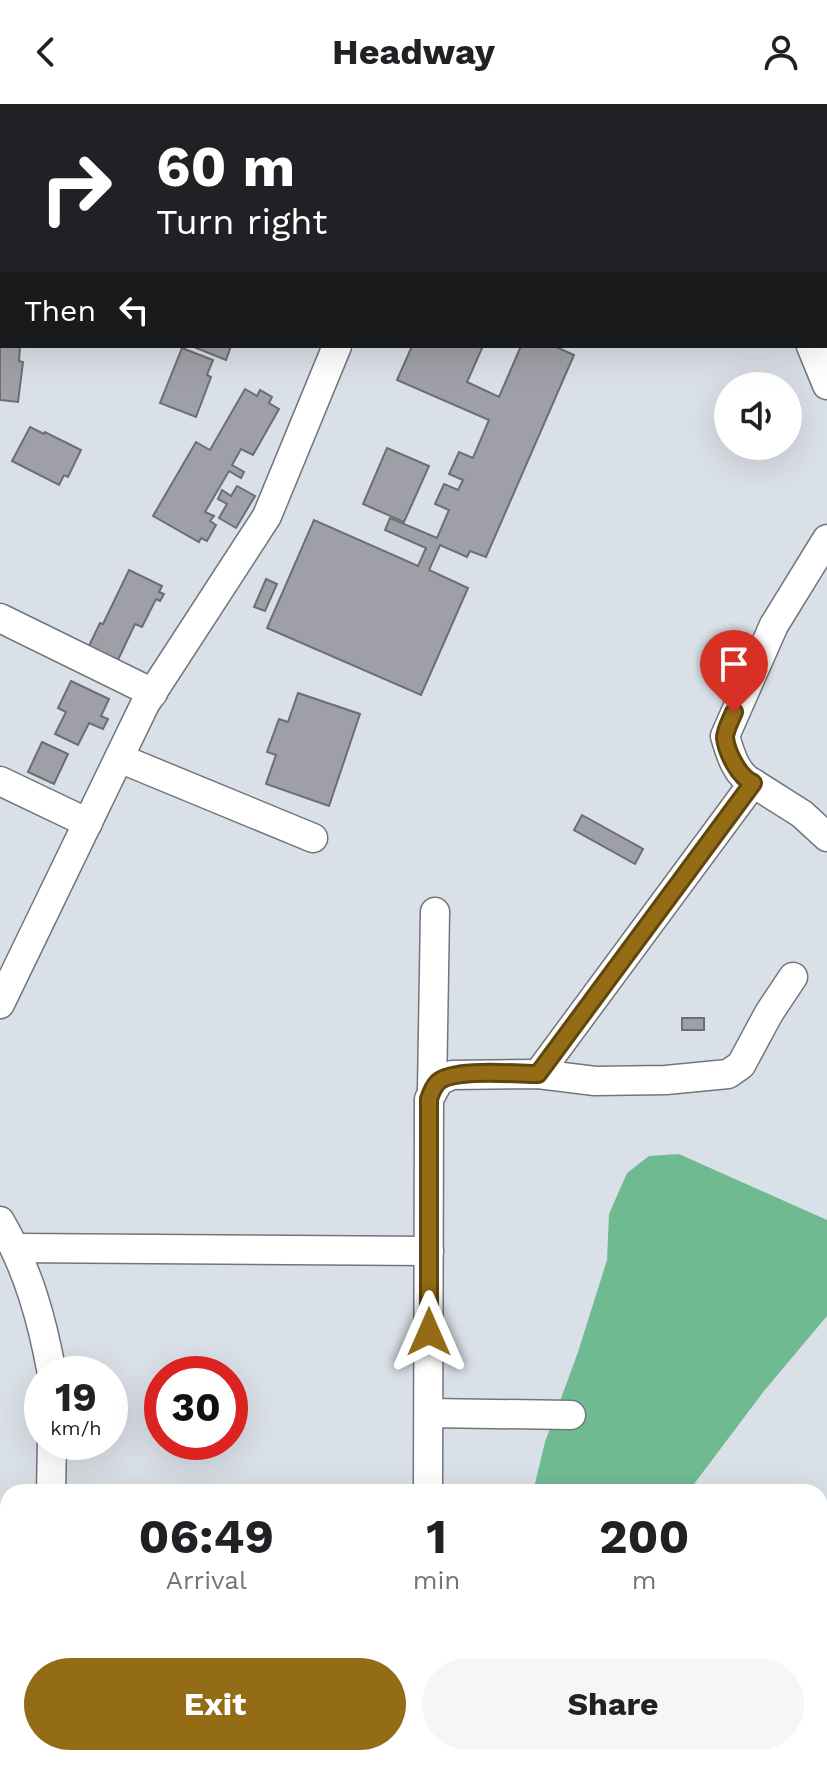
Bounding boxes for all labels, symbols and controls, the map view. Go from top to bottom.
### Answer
icon: back [24,30,68,74]
icon: person [759,30,803,74]
text: Headway [332,31,495,73]
text: 60 m [156,134,295,200]
icon: right [24,136,128,240]
text: Turn right [156,201,327,243]
icon: left [112,288,156,332]
text: Then [24,293,96,328]
map controls [714,372,802,460]
button: sound [714,372,802,460]
pin [700,630,768,712]
icon: arrive [712,642,756,686]
position arrow [387,1290,471,1374]
speed limit sign: 30 [144,1356,248,1460]
text: 19 [55,1374,97,1421]
text: km/h [50,1416,102,1440]
text: 06:49 [139,1508,274,1565]
text: 1 [426,1508,447,1565]
text: 200 [599,1508,689,1565]
text: Arrival [166,1565,247,1595]
text: min [413,1565,460,1595]
text: m [632,1565,657,1595]
button: Exit [24,1658,406,1750]
button: Share [422,1658,804,1750]

